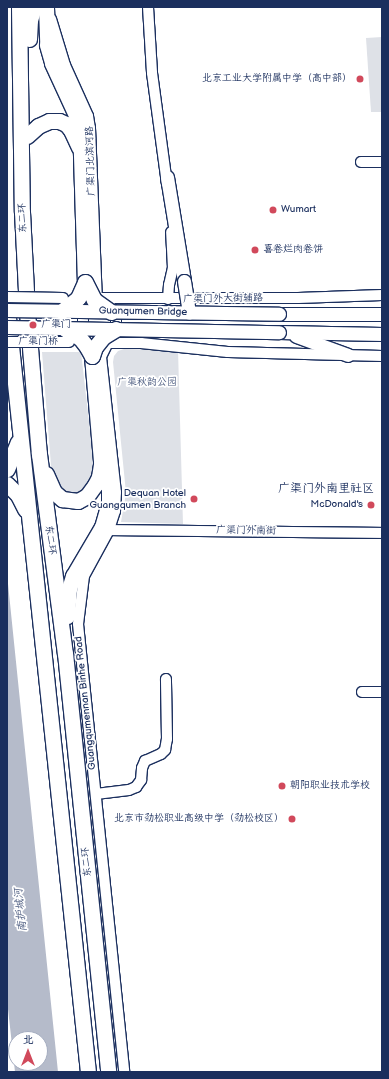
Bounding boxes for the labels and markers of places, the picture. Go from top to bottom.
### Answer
place label: 北京工业大学附属中学（高中部） [202,73,352,85]
marker: 北京工业大学附属中学（高中部） [355,74,365,84]
place label: Wumart [281,204,316,216]
marker: Wumart [268,205,278,215]
place label: 喜卷烂肉卷饼 [263,244,323,256]
marker: 喜卷烂肉卷饼 [250,245,260,255]
place label: 广渠门 [41,319,71,331]
marker: 广渠门 [28,320,38,330]
place label: Dequan Hotel Guangqumen Branch [89,487,186,510]
marker: Dequan Hotel Guangqumen Branch [189,494,199,504]
place label: McDonald's [311,499,363,511]
marker: McDonald's [366,500,376,510]
place label: 朝阳职业技术学校 [290,780,370,792]
marker: 朝阳职业技术学校 [277,781,287,791]
place label: 北京市劲松职业高级中学（劲松校区） [114,813,284,825]
marker: 北京市劲松职业高级中学（劲松校区） [287,814,297,824]

